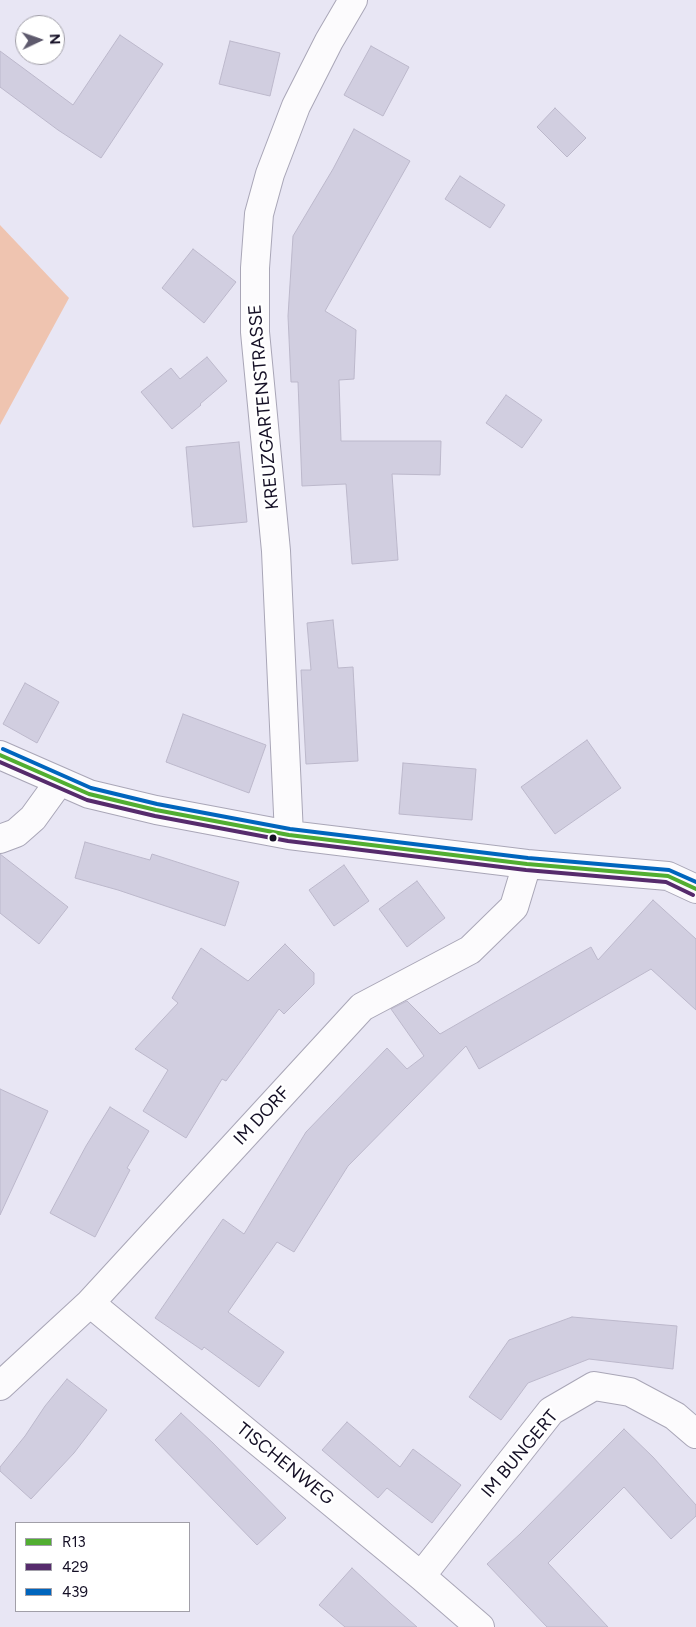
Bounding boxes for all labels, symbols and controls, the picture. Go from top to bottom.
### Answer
north arrow [15,15,65,65]
text: N [46,33,63,45]
street label: KREUZGARTENSTRASSE [244,304,284,510]
unlabelled marker [268,833,278,843]
street label: IM DORF [230,1082,294,1150]
street label: IM BUNGERT [477,1406,563,1502]
street label: TISCHENWEG [232,1418,338,1510]
legend [15,1522,190,1612]
text: R13 [62,1533,86,1551]
text: 429 [62,1558,88,1576]
text: 439 [62,1583,88,1601]

